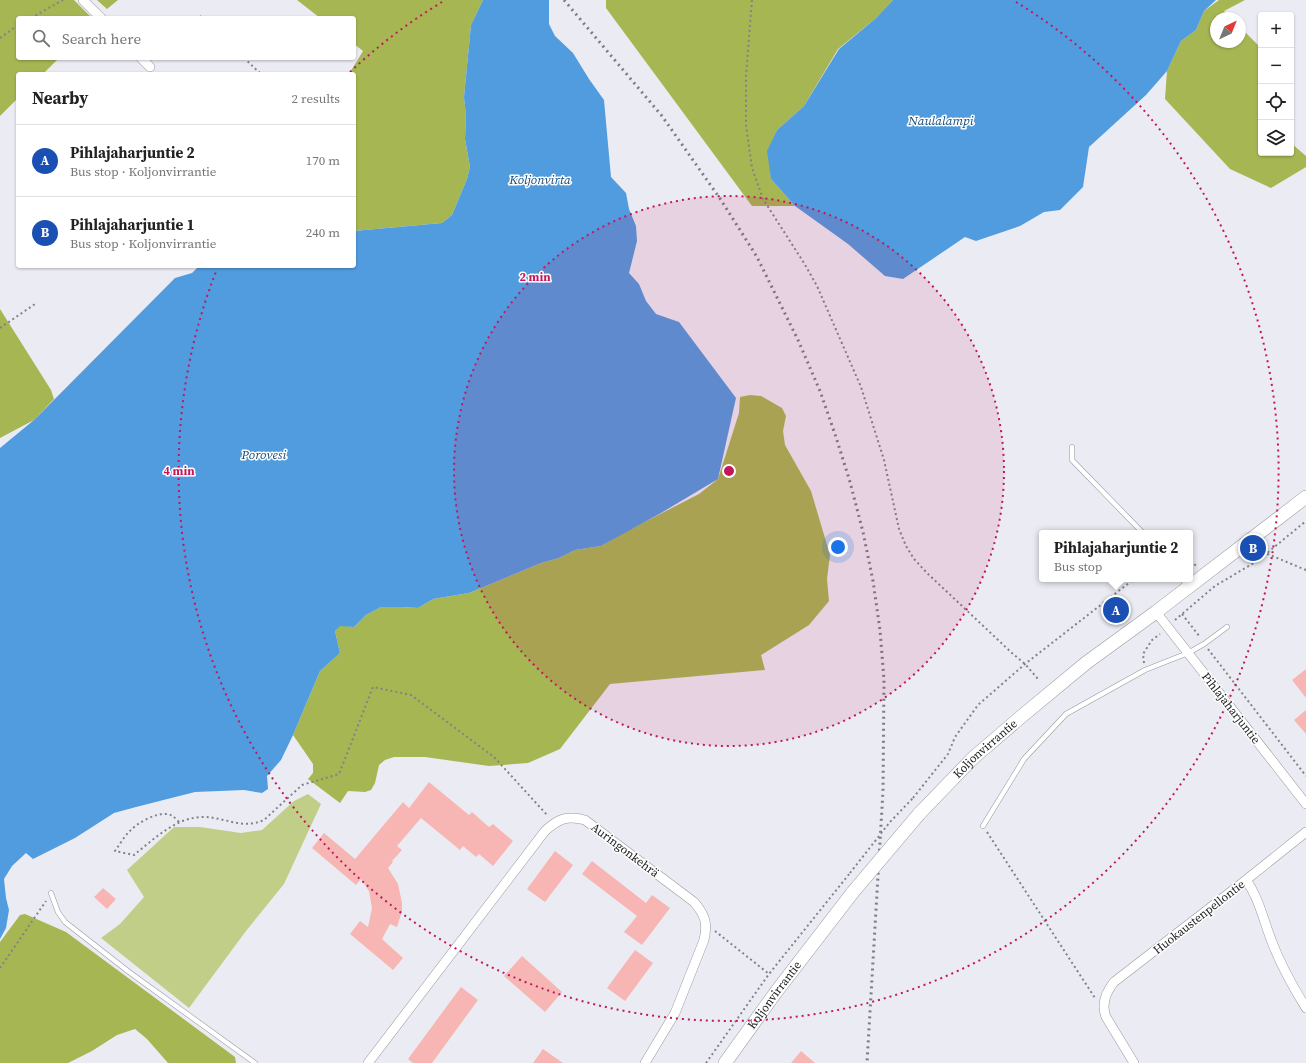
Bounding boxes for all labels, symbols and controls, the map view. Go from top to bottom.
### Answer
north arrow [1210,12,1246,48]
map controls [1258,12,1294,156]
button: + [1258,12,1294,48]
search box [16,16,356,60]
icon: search [30,27,52,49]
text: Search here [62,28,141,49]
button: − [1258,48,1294,84]
button: locate [1258,84,1294,120]
text: Nearby [32,86,88,110]
text: 2 results [292,90,340,107]
water label: Naulalampi [907,112,974,129]
button: layers [1258,120,1294,156]
text: Pihlajaharjuntie 2 [70,142,195,163]
text: A [41,152,49,169]
text: 170 m [306,152,340,169]
text: Bus stop · Koljonvirrantie [70,163,216,180]
water label: Koljonvirta [508,171,571,188]
text: Pihlajaharjuntie 1 [70,214,195,235]
text: B [41,224,49,241]
text: 240 m [306,224,340,241]
text: Bus stop · Koljonvirrantie [70,235,216,252]
text: 2 min [519,269,551,285]
water label: Porovesi [240,446,287,463]
text: 4 min [163,463,195,479]
centre of rings [722,464,736,478]
popup [1039,530,1193,582]
pin: B [1240,533,1266,563]
your location [828,537,848,557]
text: Pihlajaharjuntie 2 [1054,537,1178,558]
text: Bus stop [1054,558,1102,575]
pin: A [1103,595,1129,625]
street label: Pihlajaharjuntie [1198,669,1264,747]
street label: Koljonvirrantie [950,716,1021,782]
street label: Auringonkehrä [588,819,663,881]
street label: Huokaustenpellontie [1150,876,1248,958]
street label: Koljonvirrantie [744,958,805,1032]

